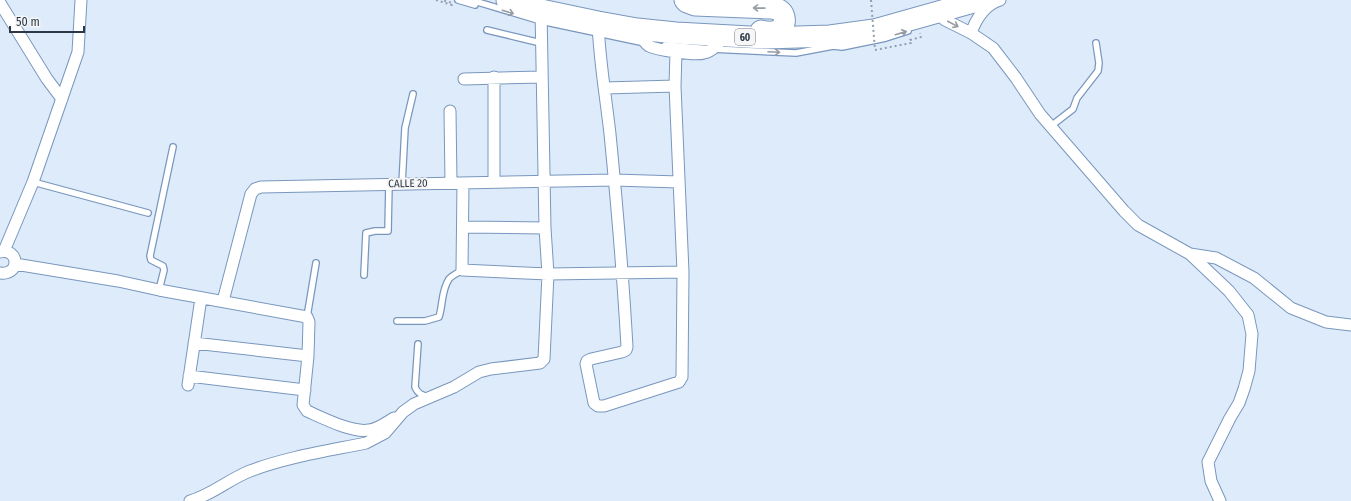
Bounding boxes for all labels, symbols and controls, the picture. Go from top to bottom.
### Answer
one-way arrow [753,4,766,12]
scale bar [10,8,84,34]
one-way arrow [501,9,514,16]
text: 50 m [16,15,40,29]
one-way arrow [947,21,959,29]
road number: 60 [735,29,755,45]
one-way arrow [895,29,908,36]
one-way arrow [767,48,780,55]
street label: CALLE 20 [388,177,428,190]

